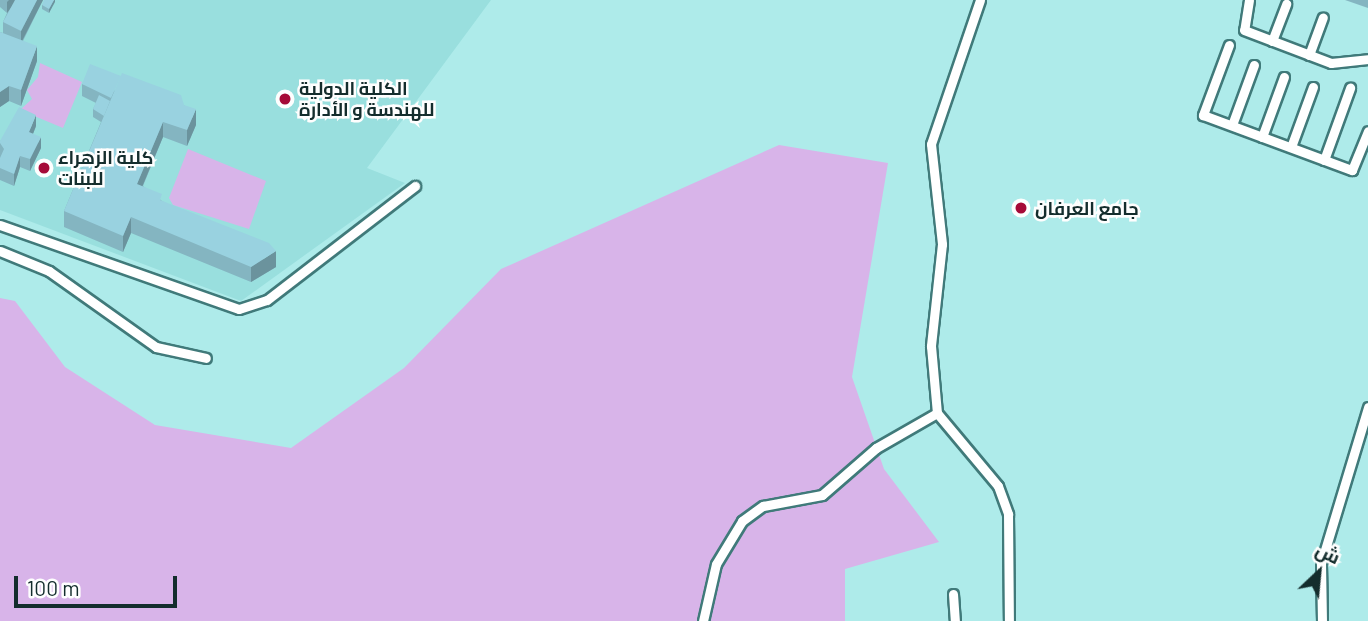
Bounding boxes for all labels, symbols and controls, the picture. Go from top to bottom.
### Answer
place label: الكلية الدولية للهندسة و الأدارة [299,78,434,120]
marker: الكلية الدولية للهندسة و الأدارة [277,91,293,107]
place label: كلية الزهراء للبنات [58,147,153,190]
marker: كلية الزهراء للبنات [36,160,52,176]
place label: جامع العرفان [1035,197,1139,219]
marker: جامع العرفان [1013,200,1029,216]
north arrow [1284,537,1354,607]
text: ش [1312,537,1344,568]
scale bar [18,562,180,606]
text: 100 m [27,575,80,600]

